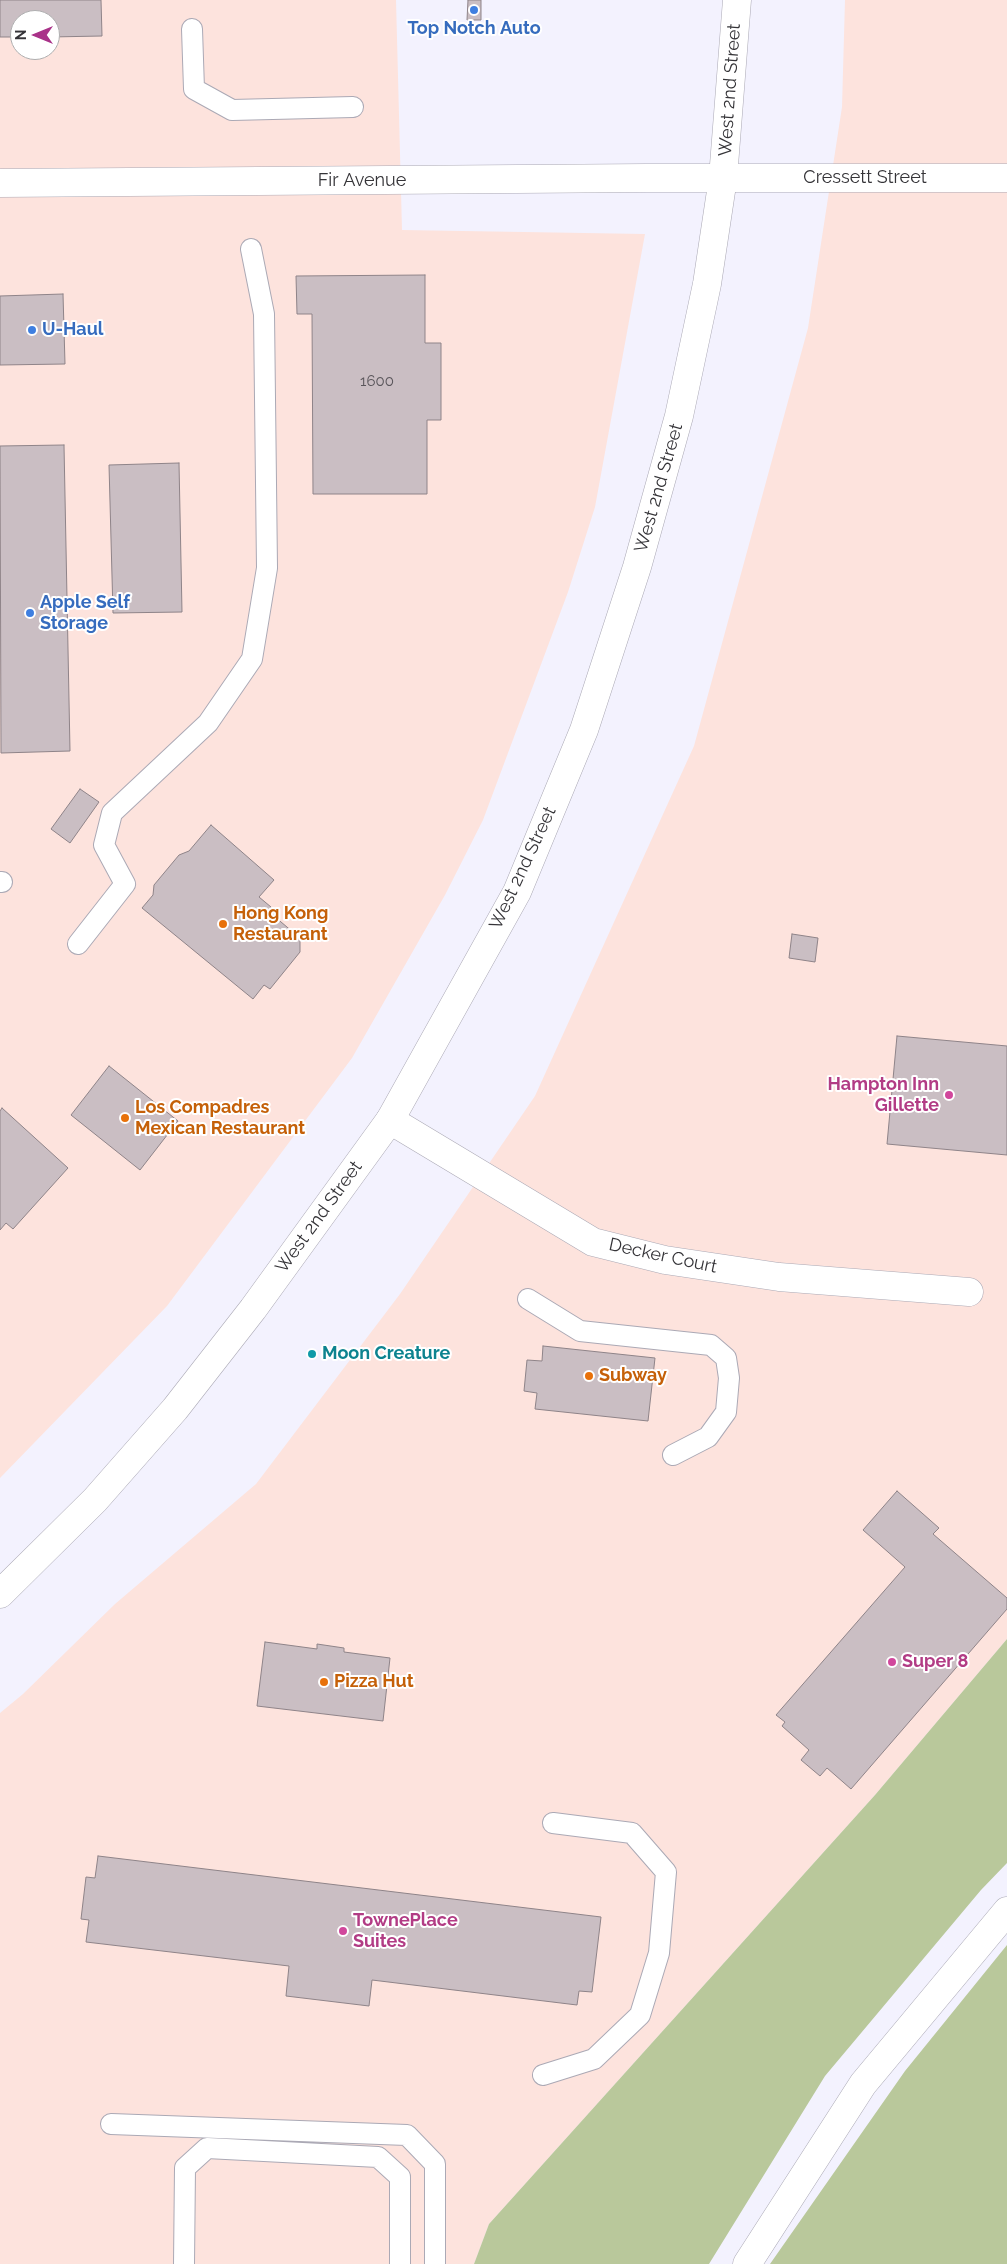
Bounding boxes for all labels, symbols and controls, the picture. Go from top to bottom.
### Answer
marker: Top Notch Auto [468,4,480,16]
north arrow [10,10,60,60]
place label: Top Notch Auto [407,18,541,40]
street label: West 2nd Street [715,23,745,157]
text: N [13,30,29,40]
street label: Cressett Street [803,167,927,189]
street label: Fir Avenue [318,170,406,192]
place label: U-Haul [42,319,103,341]
marker: U-Haul [26,324,38,336]
house number: 1600 [360,372,394,390]
street label: West 2nd Street [630,421,688,555]
place label: Apple Self Storage [40,592,130,634]
marker: Apple Self Storage [24,607,36,619]
street label: West 2nd Street [485,803,561,933]
place label: Hong Kong Restaurant [233,903,328,946]
marker: Hong Kong Restaurant [217,918,229,930]
place label: Hampton Inn Gillette [828,1074,939,1116]
marker: Hampton Inn Gillette [943,1089,955,1101]
place label: Los Compadres Mexican Restaurant [135,1097,305,1140]
marker: Los Compadres Mexican Restaurant [119,1112,131,1124]
street label: West 2nd Street [271,1157,367,1277]
street label: Decker Court [607,1234,719,1278]
place label: Moon Creature [322,1343,450,1365]
marker: Moon Creature [306,1348,318,1360]
place label: Subway [599,1365,667,1387]
marker: Subway [583,1370,595,1382]
place label: Super 8 [902,1651,968,1673]
marker: Super 8 [886,1656,898,1668]
place label: Pizza Hut [334,1671,414,1693]
marker: Pizza Hut [318,1676,330,1688]
place label: TownePlace Suites [353,1910,458,1952]
marker: TownePlace Suites [337,1925,349,1937]

